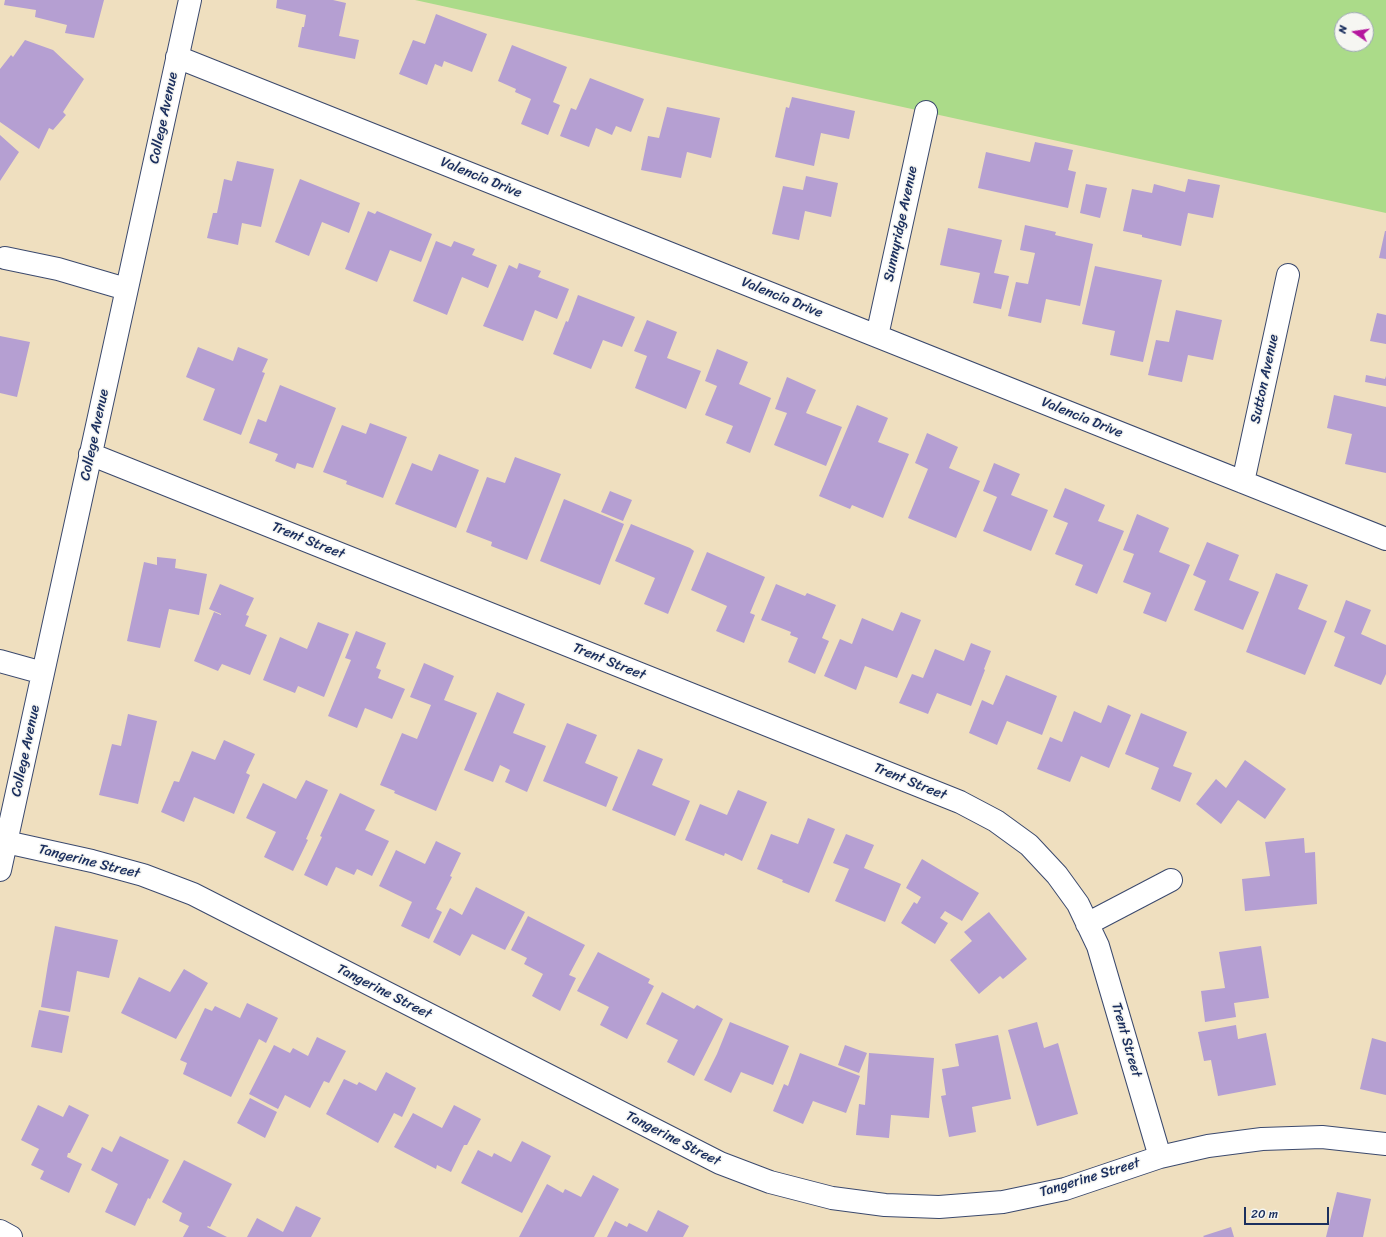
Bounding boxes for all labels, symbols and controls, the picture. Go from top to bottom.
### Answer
north arrow [1334,12,1374,52]
text: N [1333,24,1353,35]
street label: College Avenue [146,71,182,165]
street label: Valencia Drive [438,154,524,202]
street label: Sunnyridge Avenue [881,165,921,283]
street label: Valencia Drive [739,274,825,322]
street label: Sutton Avenue [1247,333,1283,425]
street label: College Avenue [77,388,113,482]
street label: Valencia Drive [1039,394,1125,442]
street label: Trent Street [269,519,347,563]
street label: Trent Street [570,640,648,684]
street label: College Avenue [8,704,44,798]
street label: Trent Street [871,760,949,804]
street label: Tangerine Street [36,841,142,883]
street label: Tangerine Street [334,961,434,1023]
street label: Trent Street [1107,1001,1145,1079]
street label: Tangerine Street [623,1108,723,1170]
street label: Tangerine Street [1038,1155,1142,1201]
scale bar [1246,1199,1331,1225]
text: 20 m [1251,1203,1278,1225]

